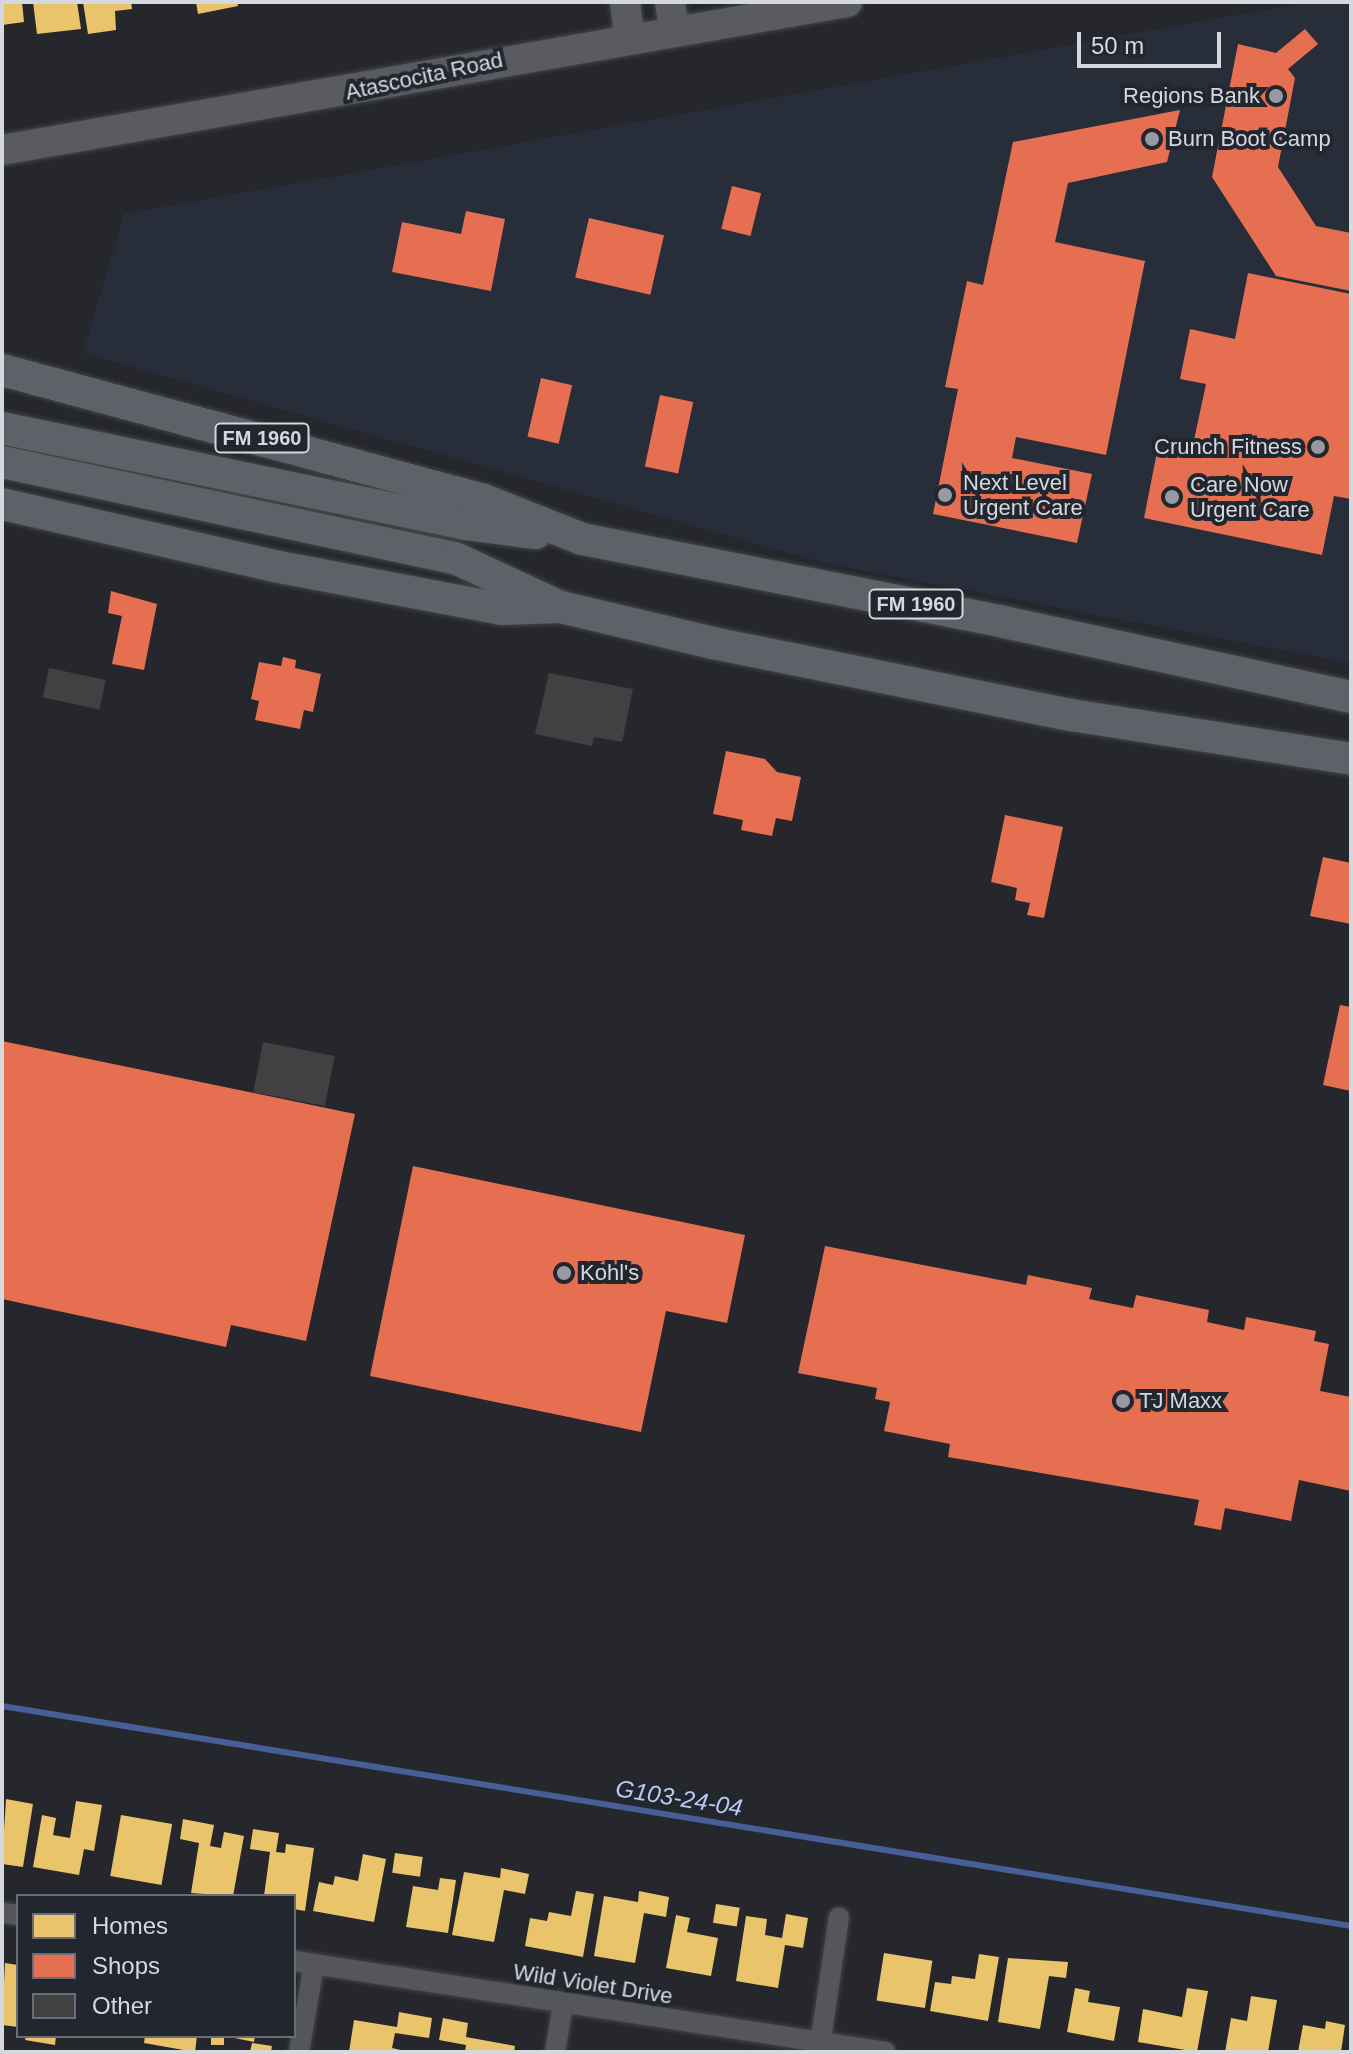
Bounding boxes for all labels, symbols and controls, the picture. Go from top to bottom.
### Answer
scale bar [1081,16,1225,66]
text: 50 m [1091,32,1144,59]
street label: Atascocita Road [343,46,505,106]
place label: Regions Bank [1123,83,1260,109]
marker: Regions Bank [1267,87,1285,105]
place label: Burn Boot Camp [1168,126,1331,152]
marker: Burn Boot Camp [1143,130,1161,148]
road number: FM 1960 [214,422,310,454]
place label: Crunch Fitness [1154,434,1302,460]
marker: Crunch Fitness [1309,438,1327,456]
place label: Next Level Urgent Care [963,469,1083,520]
place label: Care Now Urgent Care [1190,471,1310,522]
marker: Next Level Urgent Care [934,484,956,506]
marker: Care Now Urgent Care [1161,486,1183,508]
road number: FM 1960 [868,588,964,620]
place label: Kohl's [580,1260,639,1286]
marker: Kohl's [555,1264,573,1282]
place label: TJ Maxx [1139,1388,1222,1414]
marker: TJ Maxx [1114,1392,1132,1410]
water label: G103-24-04 [613,1774,745,1822]
legend [16,1894,296,2038]
text: Homes [92,1912,168,1939]
text: Shops [92,1952,160,1979]
street label: Wild Violet Drive [511,1958,675,2010]
text: Other [92,1992,152,2019]

